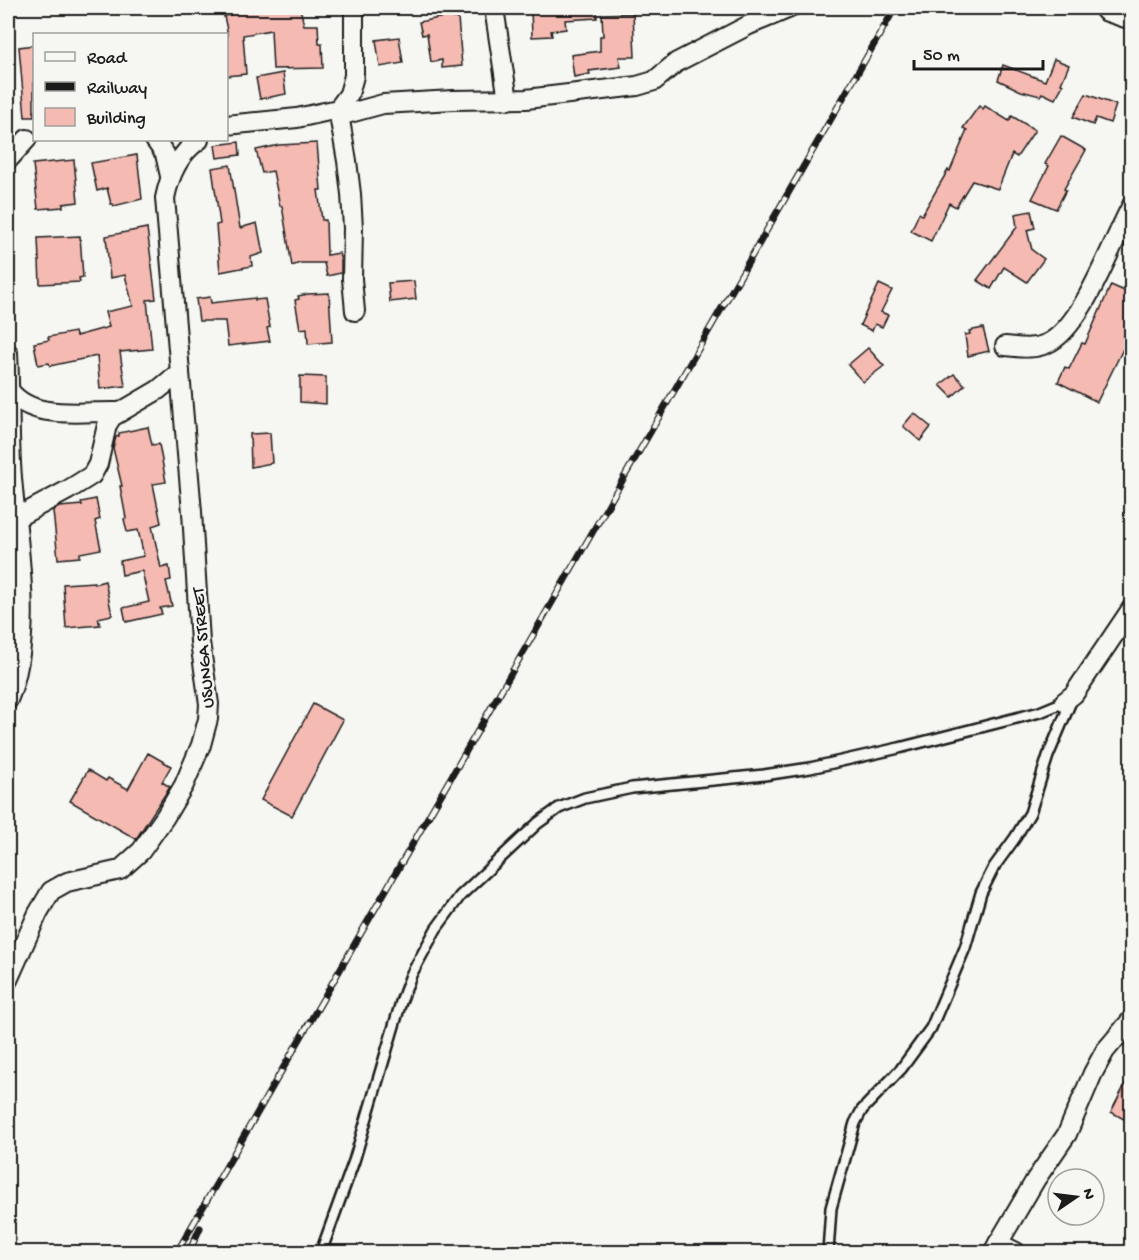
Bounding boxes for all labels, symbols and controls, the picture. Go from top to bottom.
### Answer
legend [33,33,228,141]
scale bar [914,33,1043,71]
text: 50 m [923,46,960,67]
text: Road [87,49,128,70]
text: Railway [87,79,147,100]
text: Building [86,109,146,130]
street label: USUNGA STREET [189,585,220,709]
north arrow [1046,1167,1106,1227]
text: N [1077,1187,1098,1202]

